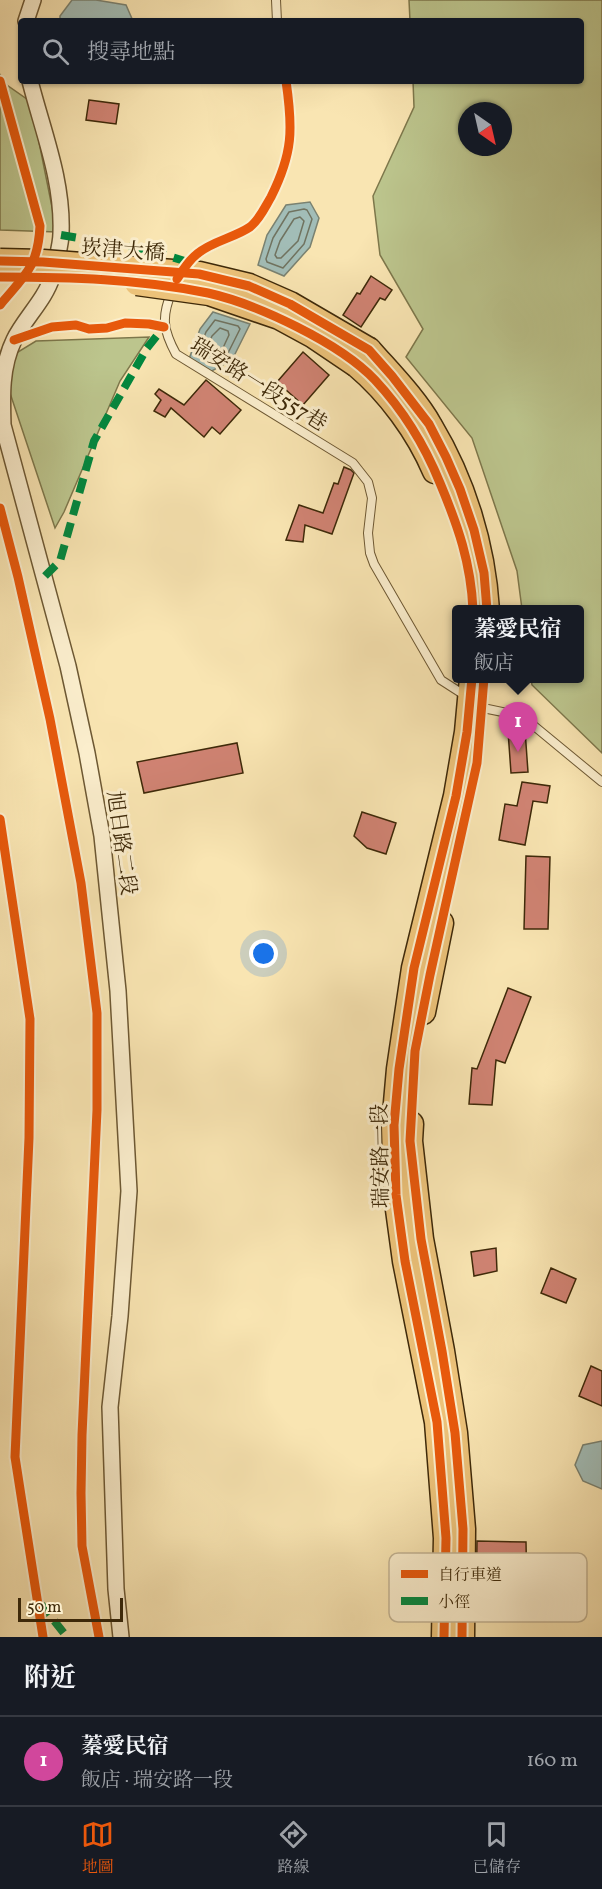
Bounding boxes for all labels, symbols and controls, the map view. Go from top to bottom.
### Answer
search box [18,18,584,84]
icon: search [39,35,72,68]
text: 搜尋地點 [87,38,175,69]
north arrow [458,102,512,156]
street label: 崁津大橋 [80,234,166,269]
street label: 瑞安路一段557巷 [184,332,332,439]
popup [452,605,584,683]
text: 蓁愛民宿 [474,615,562,646]
text: 飯店 [474,650,514,678]
pin: 1 [498,702,538,752]
street label: 旭日路二段 [99,789,142,897]
your location [249,939,278,968]
street label: 瑞安路一段 [366,1103,397,1209]
legend [389,1553,587,1622]
text: 自行車道 [438,1565,502,1587]
text: 小徑 [438,1592,470,1614]
scale bar [18,1595,123,1622]
text: 50 m [27,1597,61,1619]
text: 附近 [24,1661,76,1697]
text: 蓁愛民宿 [81,1732,169,1763]
text: 1 [39,1747,48,1775]
text: 160 m [526,1747,578,1775]
text: 飯店 · 瑞安路一段 [81,1767,233,1795]
tab: 地圖 [81,1818,114,1879]
tab: 路線 [277,1818,310,1879]
tab: 已儲存 [473,1818,521,1879]

